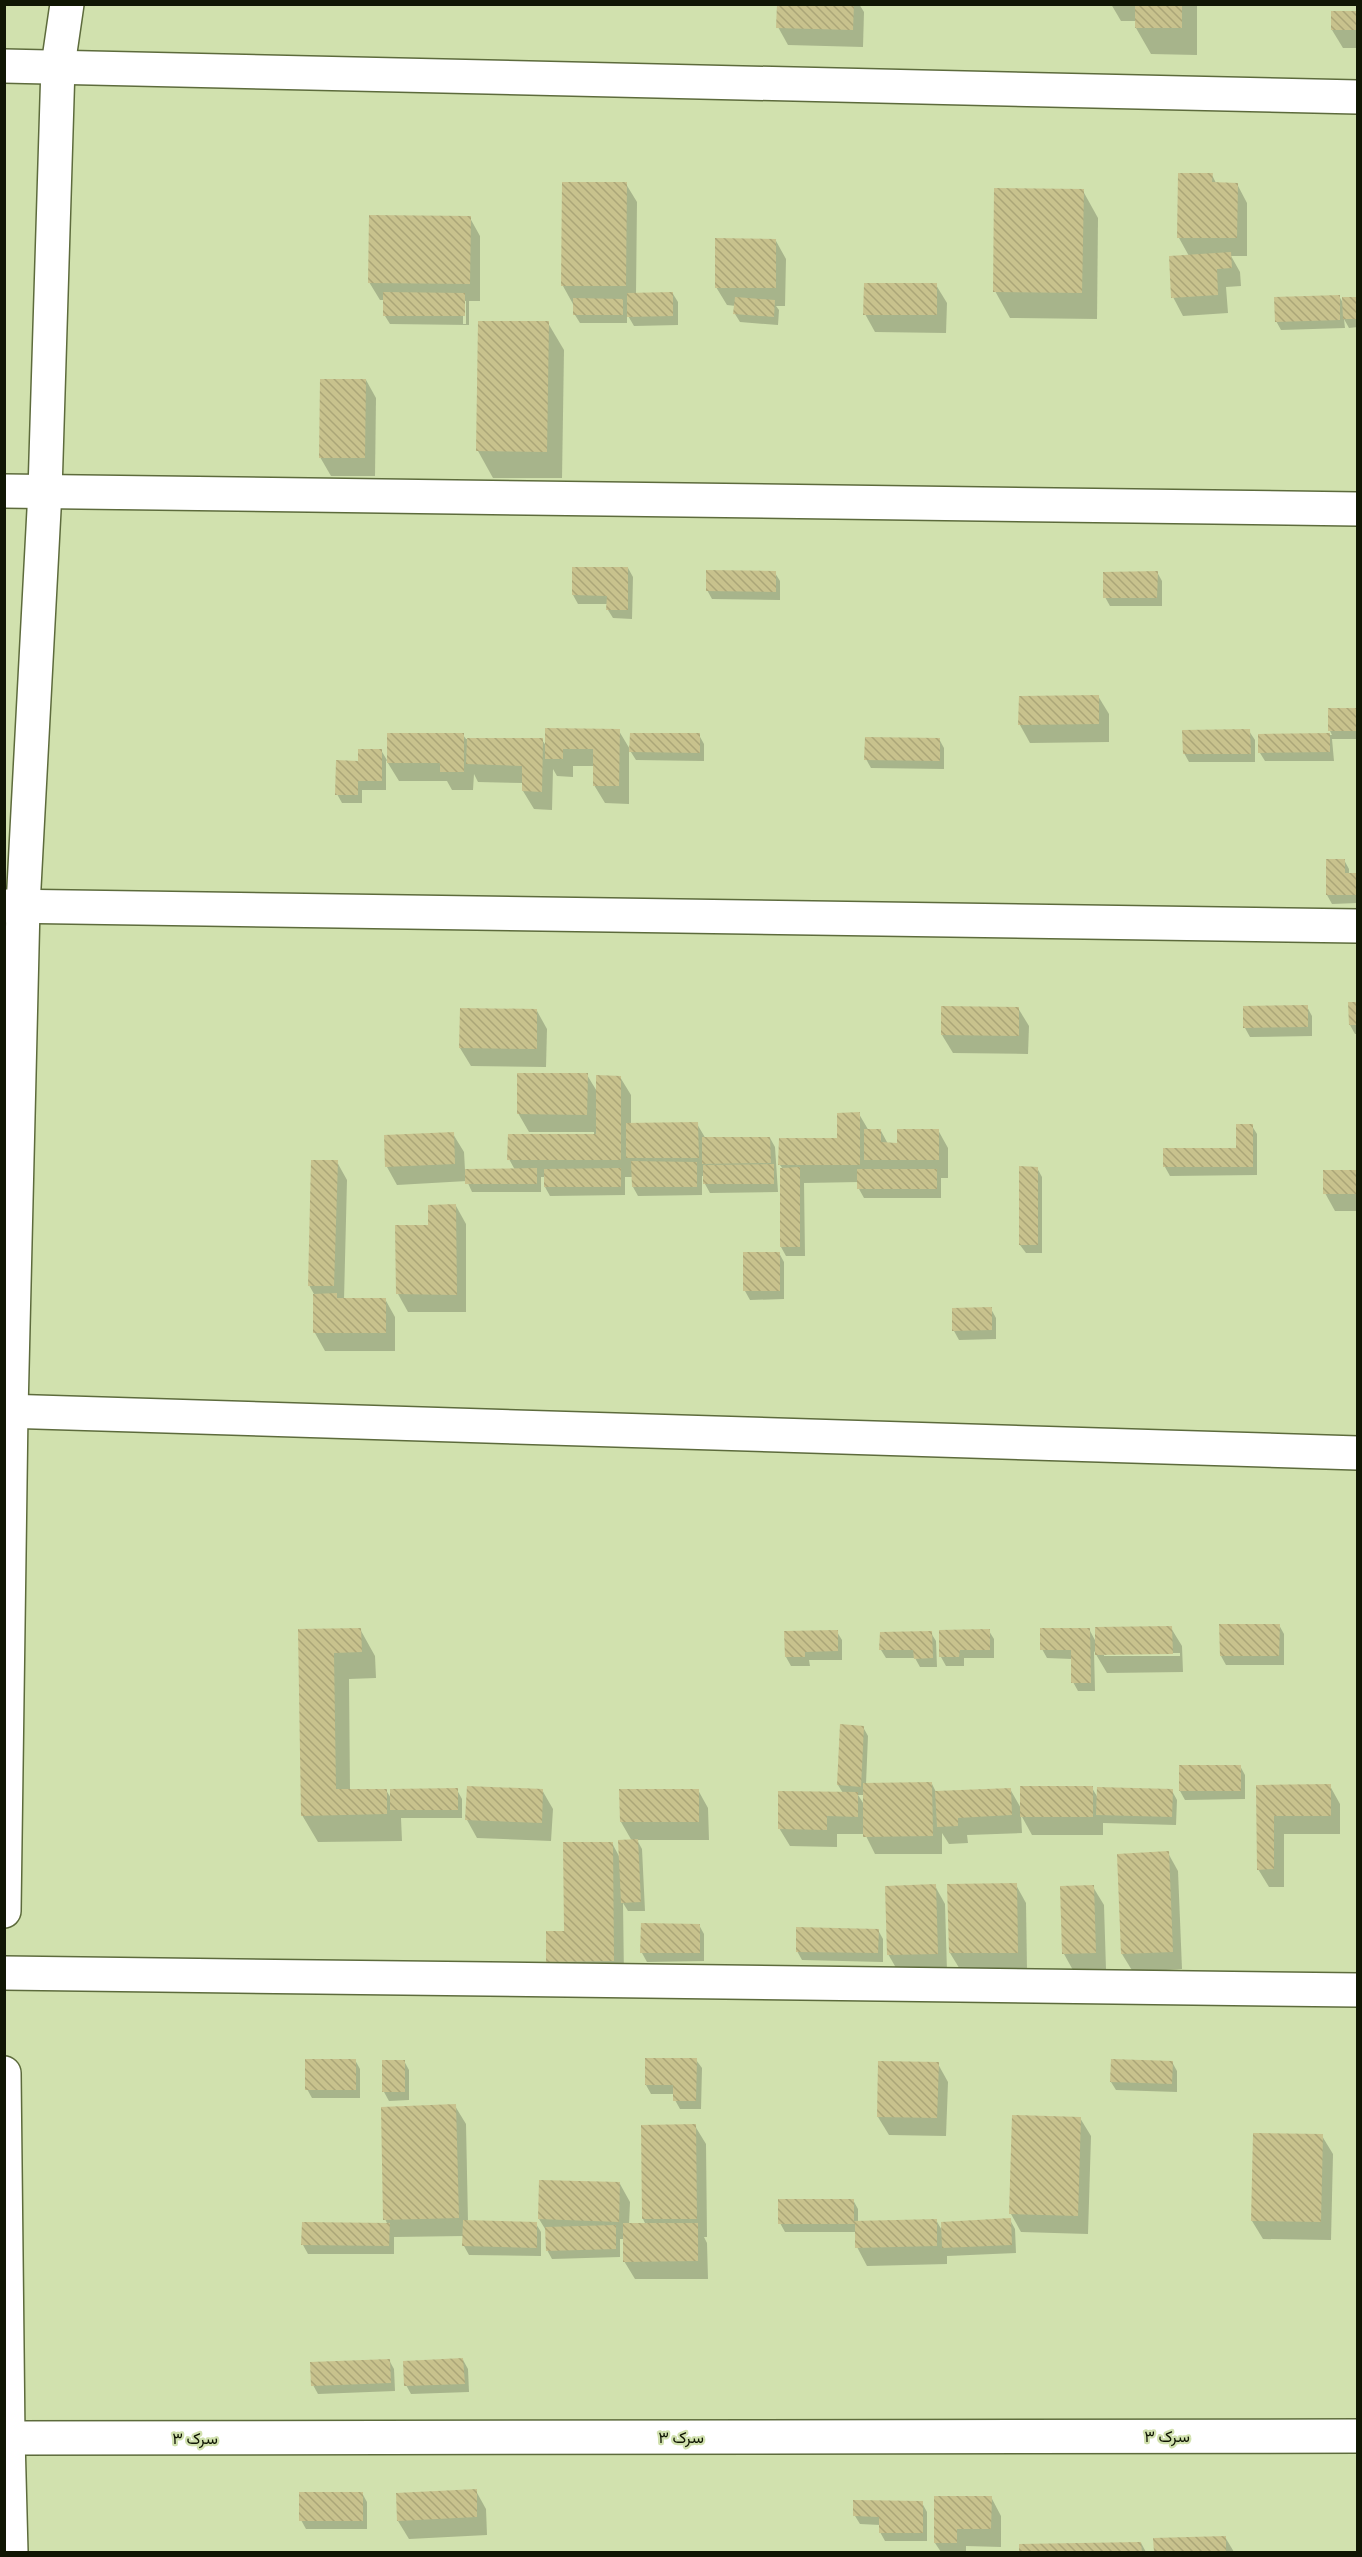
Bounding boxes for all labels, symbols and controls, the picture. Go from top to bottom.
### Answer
street label: سرک ۳ [1144,2426,1190,2447]
street label: سرک ۳ [658,2427,704,2448]
street label: سرک ۳ [172,2428,218,2449]

